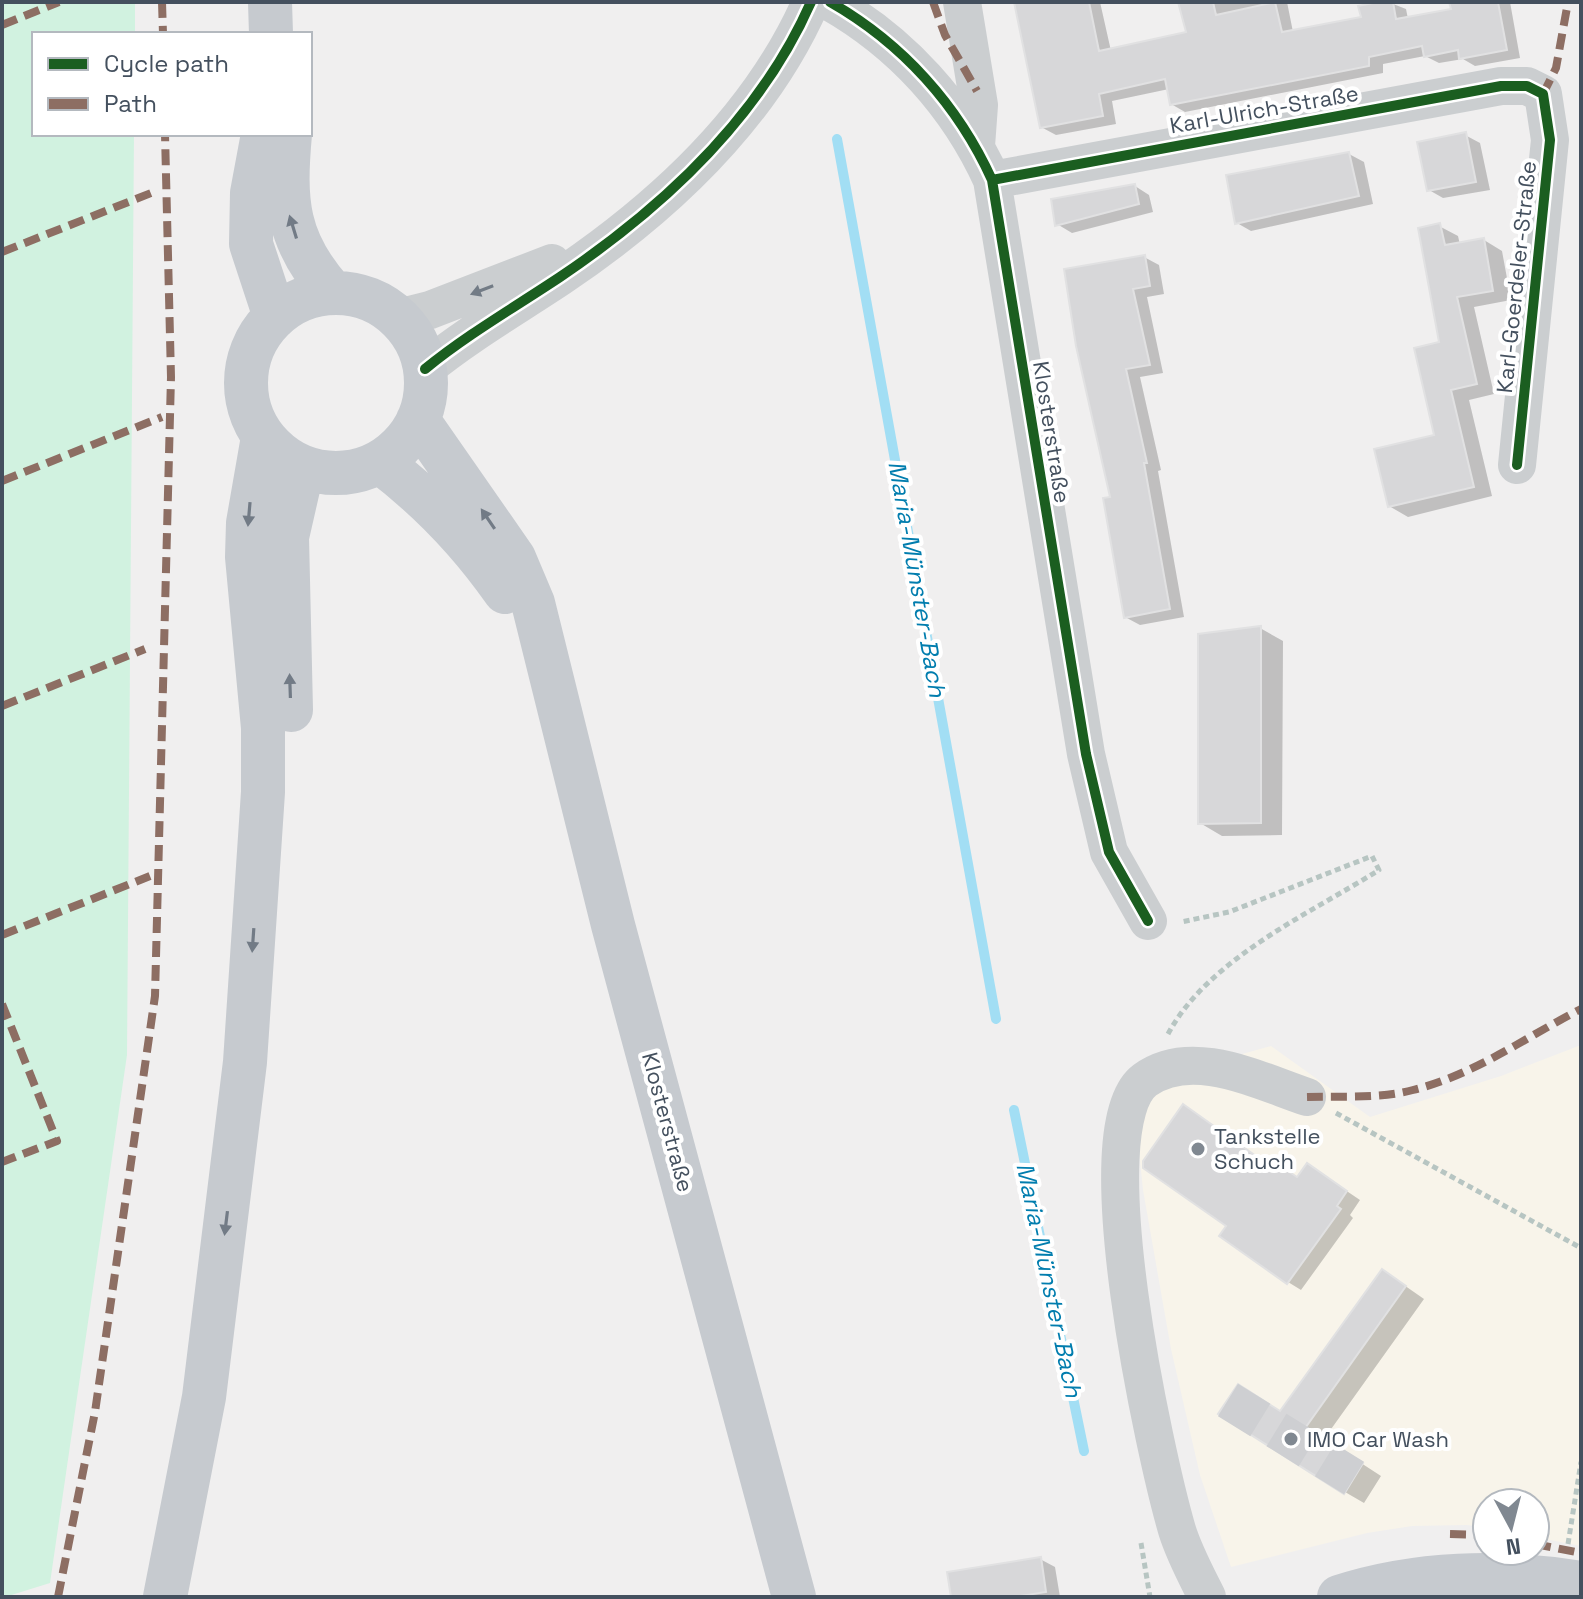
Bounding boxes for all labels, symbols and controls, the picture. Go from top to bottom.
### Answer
legend [32,32,312,136]
text: Cycle path [104,48,229,79]
street label: Karl-Ulrich-Straße [1167,79,1361,139]
text: Path [104,88,157,119]
street label: Karl-Goerdeler-Straße [1490,160,1542,394]
one-way arrow [286,215,299,239]
one-way arrow [470,283,494,296]
street label: Klosterstraße [1027,359,1077,505]
water label: Maria-Münster-Bach [881,458,954,701]
one-way arrow [242,502,255,527]
one-way arrow [481,508,496,529]
one-way arrow [284,673,297,698]
one-way arrow [246,928,259,953]
street label: Klosterstraße [636,1049,700,1195]
place label: Tankstelle Schuch [1214,1122,1321,1175]
marker: Tankstelle Schuch [1189,1140,1207,1158]
water label: Maria-Münster-Bach [1009,1160,1090,1401]
one-way arrow [219,1211,232,1236]
place label: IMO Car Wash [1307,1425,1449,1453]
marker: IMO Car Wash [1282,1430,1300,1448]
north arrow [1471,1487,1551,1567]
text: N [1504,1532,1522,1562]

